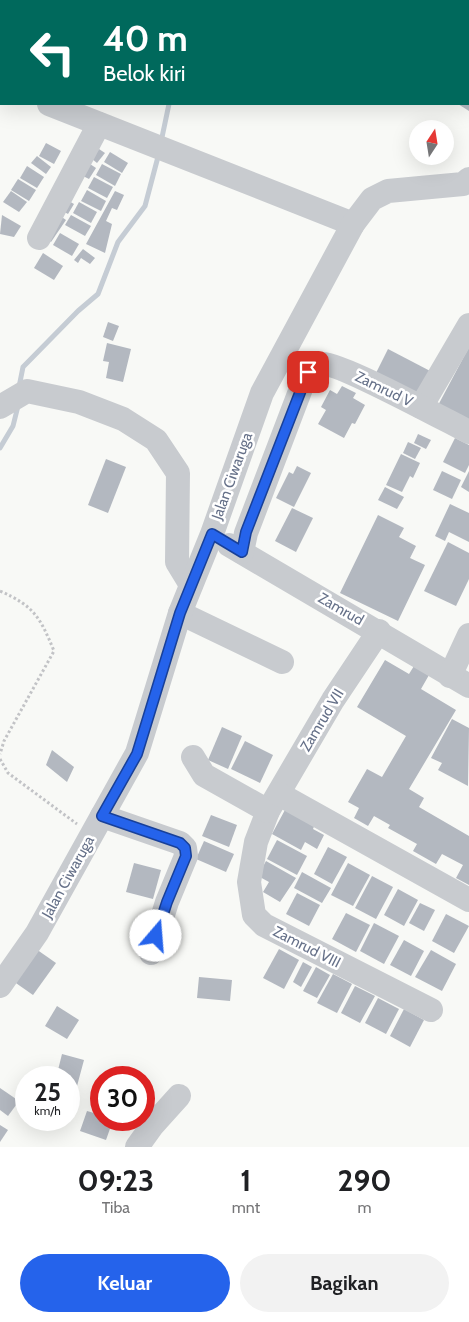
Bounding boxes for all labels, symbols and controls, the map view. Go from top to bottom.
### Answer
text: 40 m [103,17,188,60]
icon: left [20,20,85,85]
text: Belok kiri [103,60,186,87]
north arrow [409,120,454,165]
map controls [409,120,454,165]
pin [287,351,329,393]
icon: arrive [294,358,322,386]
street label: Zamrud V [352,367,417,411]
street label: Jalan Ciwaruga [208,429,256,523]
street label: Zamrud [315,589,367,629]
street label: Zamrud VII [296,686,348,754]
street label: Jalan Ciwaruga [37,832,98,922]
position arrow [129,909,181,961]
street label: Zamrud VIII [270,922,344,972]
speed limit sign: 30 [90,1066,155,1131]
text: 25 [34,1077,61,1107]
text: km/h [34,1103,61,1118]
text: 09:23 [78,1162,154,1199]
text: 1 [240,1162,251,1199]
text: 290 [338,1162,391,1199]
text: Tiba [102,1198,130,1217]
text: mnt [232,1198,260,1217]
text: m [357,1198,372,1217]
button: Keluar [20,1254,230,1312]
button: Bagikan [240,1254,449,1312]

